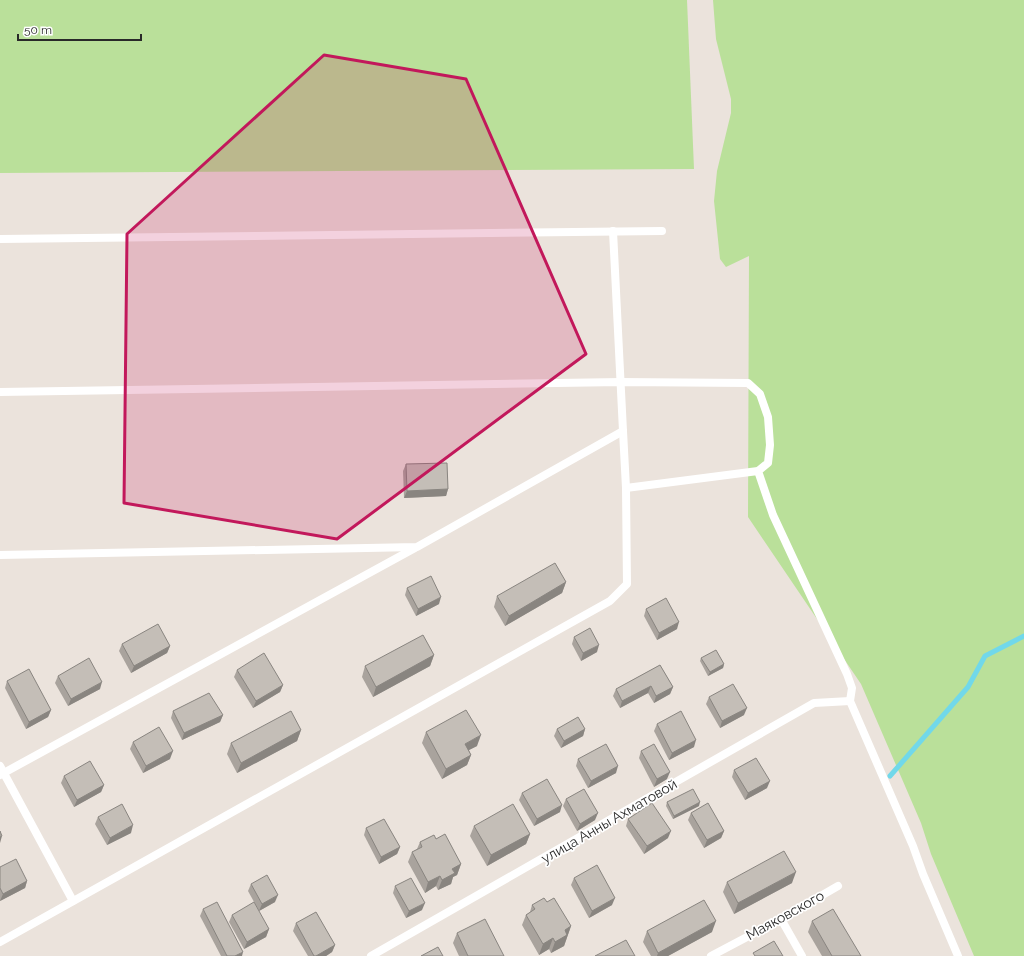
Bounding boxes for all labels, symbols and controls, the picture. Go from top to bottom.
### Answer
scale bar [18,16,141,42]
text: 50 m [24,23,52,37]
street label: улица Анны Ахматовой [538,776,680,866]
street label: Маяковского [743,887,827,943]

